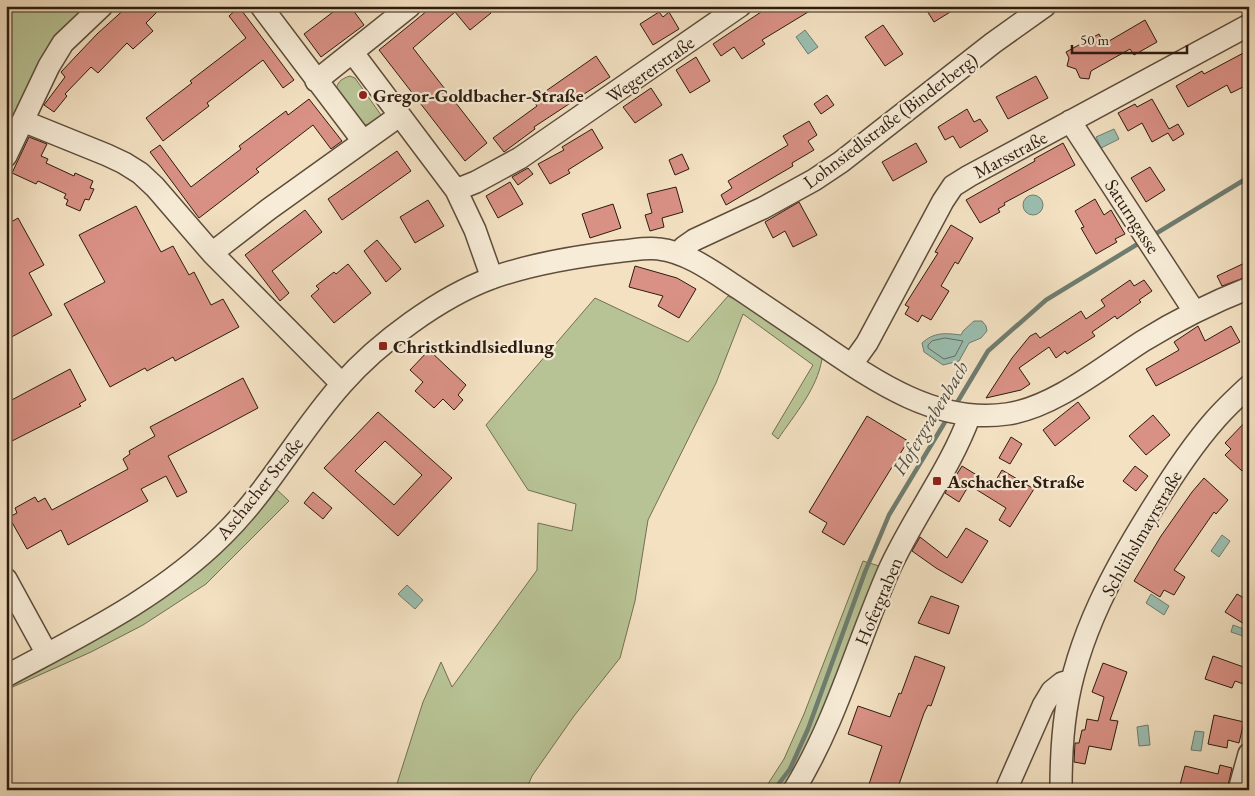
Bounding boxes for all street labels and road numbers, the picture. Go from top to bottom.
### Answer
street label: Wegererstraße [601,30,699,109]
street label: Lohnsiedlstraße (Binderberg) [798,47,982,194]
street label: Marsstraße [969,125,1051,184]
street label: Saturngasse [1099,174,1166,258]
street label: Aschacher Straße [210,432,308,546]
street label: Schlühslmayrstraße [1095,466,1188,601]
street label: Hofergraben [849,553,908,649]

